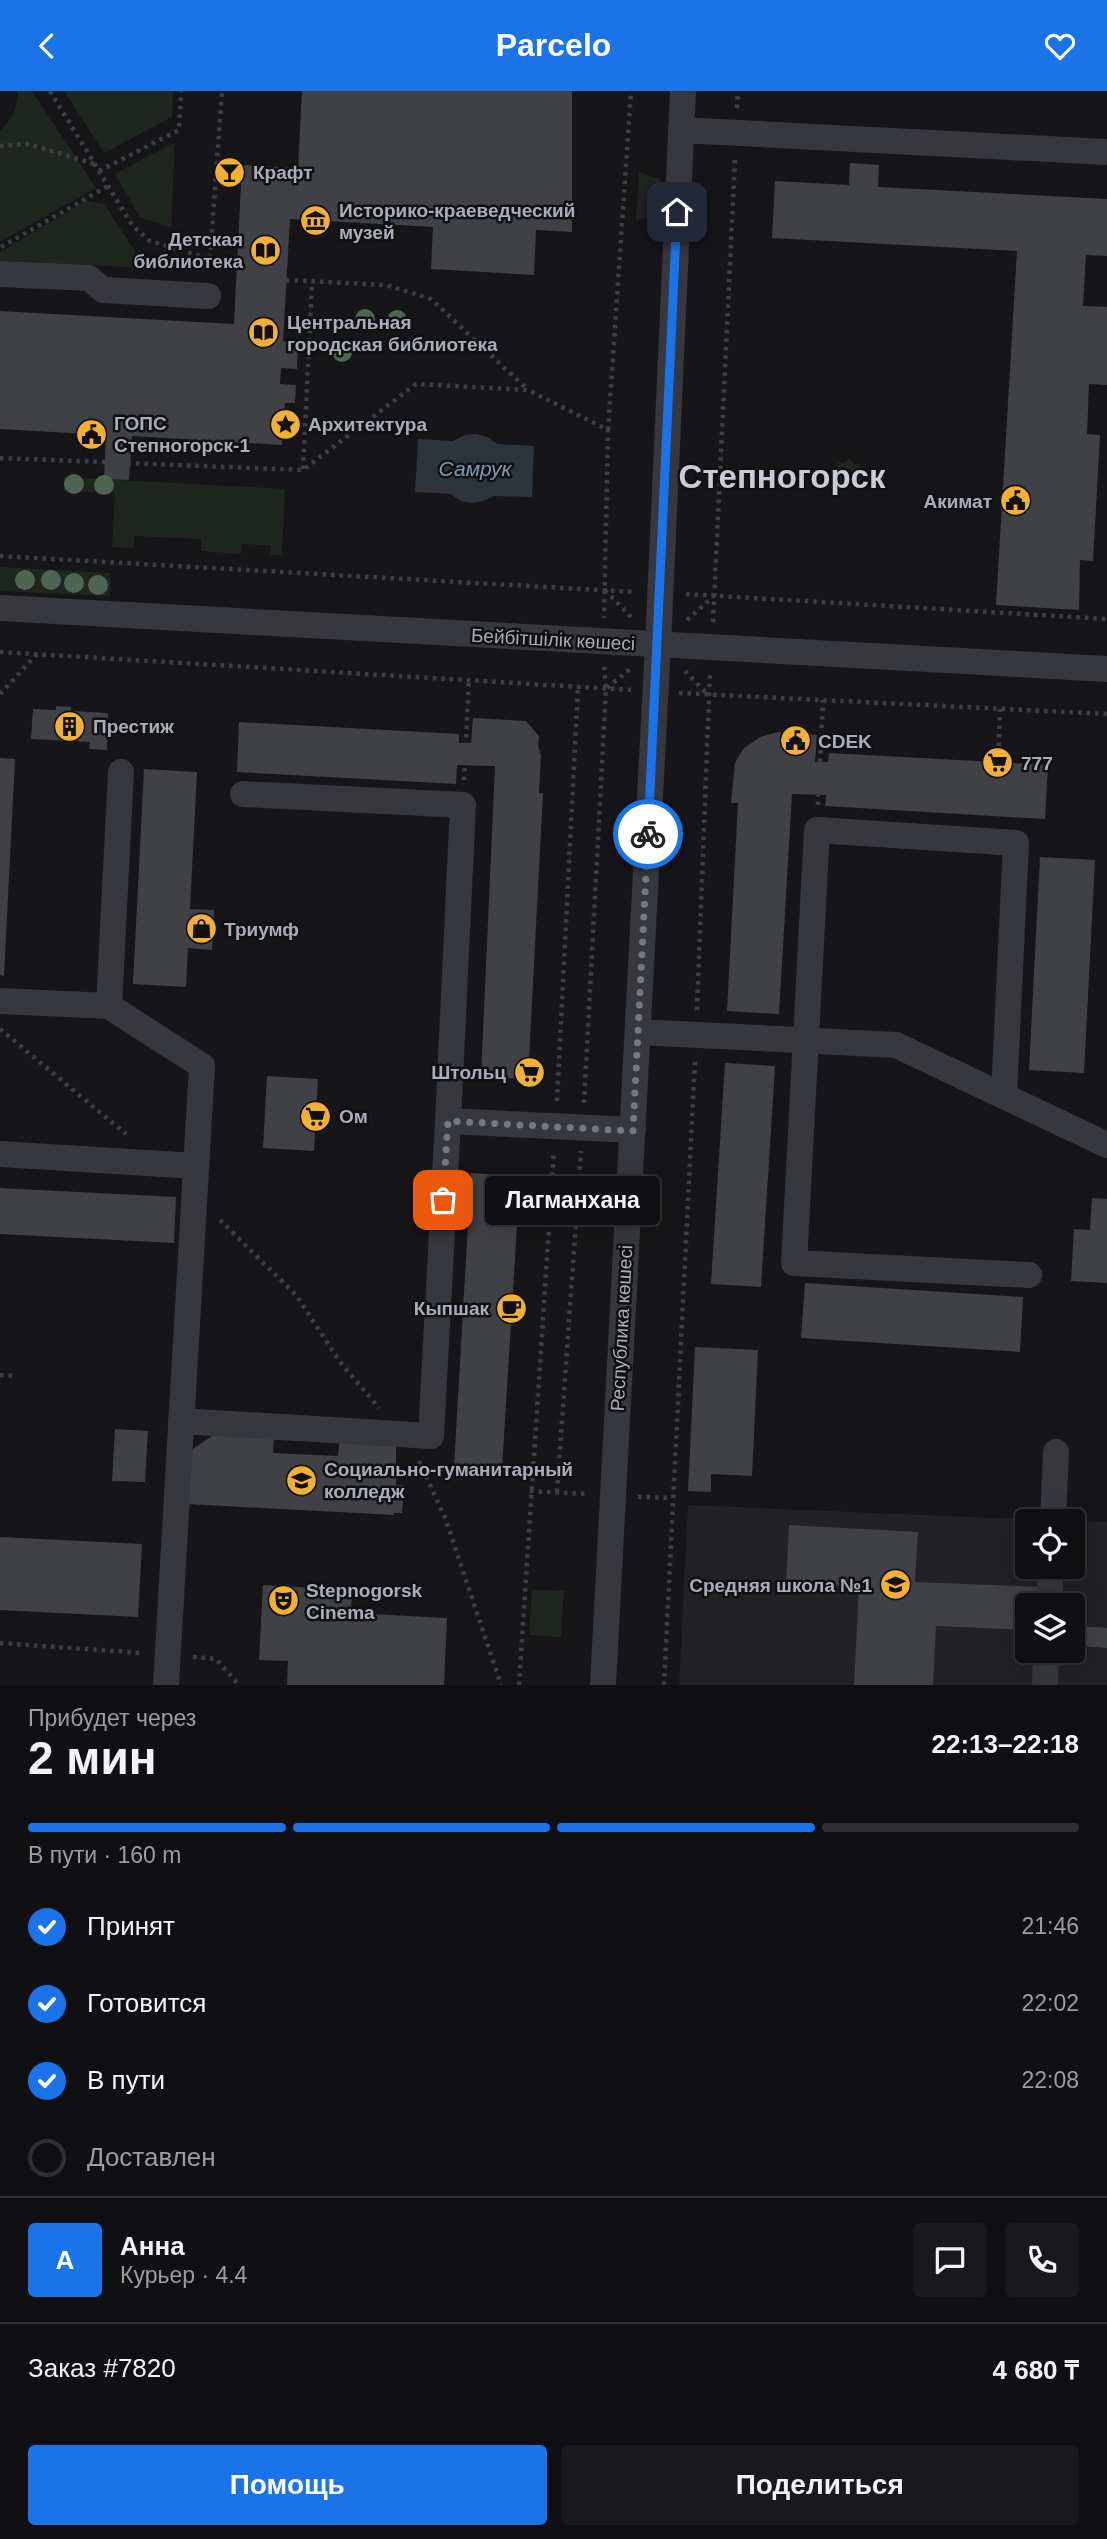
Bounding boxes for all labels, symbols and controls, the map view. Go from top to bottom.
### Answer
icon: back [28,27,66,65]
text: Parcelo [496,27,611,63]
icon: heart [1041,27,1079,65]
bar icon: Крафт [213,155,247,189]
place label: Крафт [253,162,312,183]
pin [647,182,707,242]
icon: home [658,193,696,231]
place label: Историко-краеведческий музей [339,200,575,243]
museum icon: Историко-краеведческий музей [299,204,333,238]
place label: Детская библиотека [133,229,243,272]
library icon: Детская библиотека [249,233,283,267]
place label: Центральная городская библиотека [287,312,498,355]
library icon: Центральная городская библиотека [247,316,281,350]
place icon: Архитектура [268,407,302,441]
place label: ГОПС Степногорск-1 [114,413,250,456]
place label: Архитектура [308,414,427,435]
public building icon: ГОПС Степногорск-1 [74,417,108,451]
water label: Самрук [439,457,513,480]
district label: Степногорск [679,458,886,495]
public building icon: Акимат [998,484,1032,518]
place label: Акимат [923,491,992,512]
street label: Бейбітшілік көшесі [470,625,636,654]
building icon: Престиж [53,709,87,743]
place label: Престиж [93,716,174,737]
public building icon: CDEK [778,724,812,758]
place label: CDEK [818,731,872,752]
supermarket icon: 777 [981,746,1015,780]
place label: 777 [1021,753,1053,774]
courier [613,799,683,869]
icon: bike [629,815,667,853]
shop icon: Триумф [184,912,218,946]
place label: Триумф [224,919,299,940]
supermarket icon: Штольц [512,1055,546,1089]
place label: Штольц [431,1062,506,1083]
supermarket icon: Ом [299,1099,333,1133]
place label: Ом [339,1106,368,1127]
pin [413,1170,473,1230]
callout: Лагманхана [485,1175,660,1225]
icon: bag [424,1181,462,1219]
text: Лагманхана [505,1187,640,1213]
street label: Республика көшесі [607,1244,636,1412]
cafe icon: Кыпшак [495,1291,529,1325]
place label: Кыпшак [414,1298,489,1319]
place label: Социально-гуманитарный колледж [324,1459,573,1502]
school or university icon: Социально-гуманитарный колледж [284,1463,318,1497]
map controls [1015,1509,1085,1663]
button: locate [1015,1509,1085,1579]
school or university icon: Средняя школа №1 [878,1568,912,1602]
place label: Средняя школа №1 [689,1575,872,1596]
place label: Stepnogorsk Cinema [306,1580,423,1623]
theatre icon: Stepnogorsk Cinema [266,1584,300,1618]
button: layers [1015,1593,1085,1663]
text: Прибудет через [28,1705,196,1731]
text: 22:13–22:18 [932,1729,1079,1759]
text: 2 мин [28,1732,156,1784]
text: В пути · 160 m [28,1842,181,1868]
icon: check [28,1908,66,1946]
text: Принят [87,1911,175,1941]
text: 21:46 [1021,1913,1079,1939]
icon: check [28,1985,66,2023]
text: Готовится [87,1988,206,2018]
text: 22:02 [1021,1990,1079,2016]
icon: check [28,2062,66,2100]
text: В пути [87,2065,165,2095]
text: 22:08 [1021,2067,1079,2093]
text: Доставлен [87,2142,216,2172]
button: chat [913,2223,987,2297]
button: phone [1005,2223,1079,2297]
text: Анна [120,2231,185,2261]
text: А [56,2245,74,2275]
text: Курьер · 4.4 [120,2262,247,2288]
text: Заказ #7820 [28,2353,176,2383]
text: 4 680 ₸ [993,2355,1079,2385]
button: Помощь [28,2445,547,2525]
button: Поделиться [561,2445,1079,2525]

